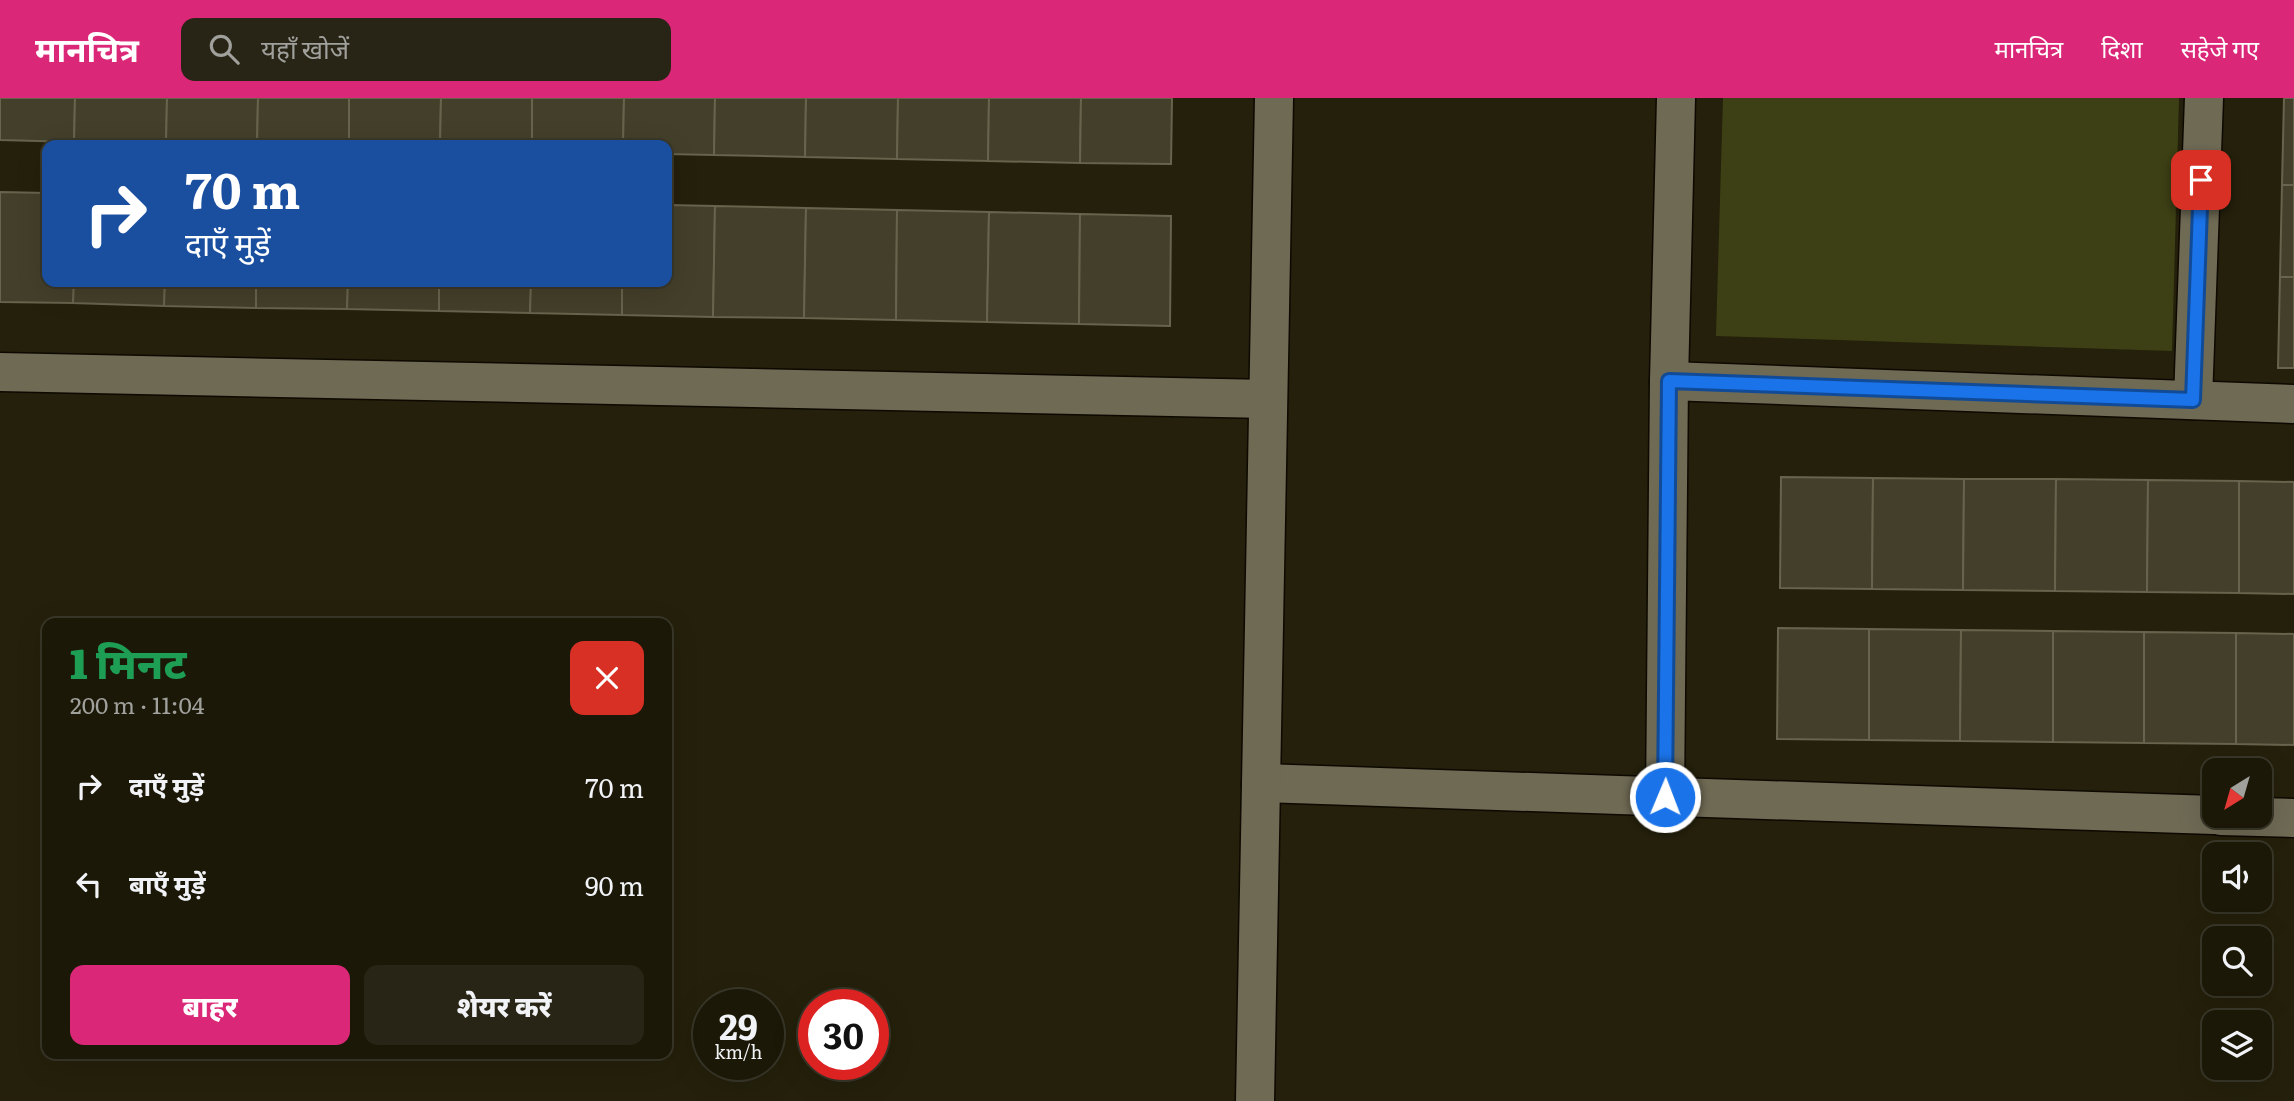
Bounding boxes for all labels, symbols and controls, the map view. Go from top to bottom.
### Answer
search box [181,18,671,81]
text: मानचित्र [35,23,139,72]
text: यहाँ खोजें [261,28,349,67]
icon: search [205,30,243,68]
text: मानचित्र [1995,30,2063,65]
text: दिशा [2101,30,2143,65]
text: सहेजे गए [2181,30,2259,65]
pin [2171,150,2231,210]
text: 70 m [185,151,300,224]
icon: arrive [2182,161,2220,199]
icon: right [70,168,161,259]
text: दाएँ मुड़ें [185,218,271,266]
text: 1 मिनट [70,630,186,692]
button: close [570,641,644,715]
text: 200 m · 11:04 [70,687,204,721]
north arrow [2202,758,2272,828]
map controls [2202,758,2272,1080]
position arrow [1628,760,1702,834]
text: दाएँ मुड़ें [129,765,204,804]
icon: right [70,767,108,805]
text: 70 m [585,767,644,806]
button: sound [2202,842,2272,912]
text: बाएँ मुड़ें [129,863,206,902]
icon: left [70,865,108,903]
text: 90 m [585,865,644,904]
button: search [2202,926,2272,996]
button: बाहर [70,965,350,1045]
button: शेयर करें [364,965,644,1045]
speed limit sign: 30 [798,989,889,1080]
text: 29 [719,999,758,1051]
button: layers [2202,1010,2272,1080]
text: km/h [715,1038,762,1065]

